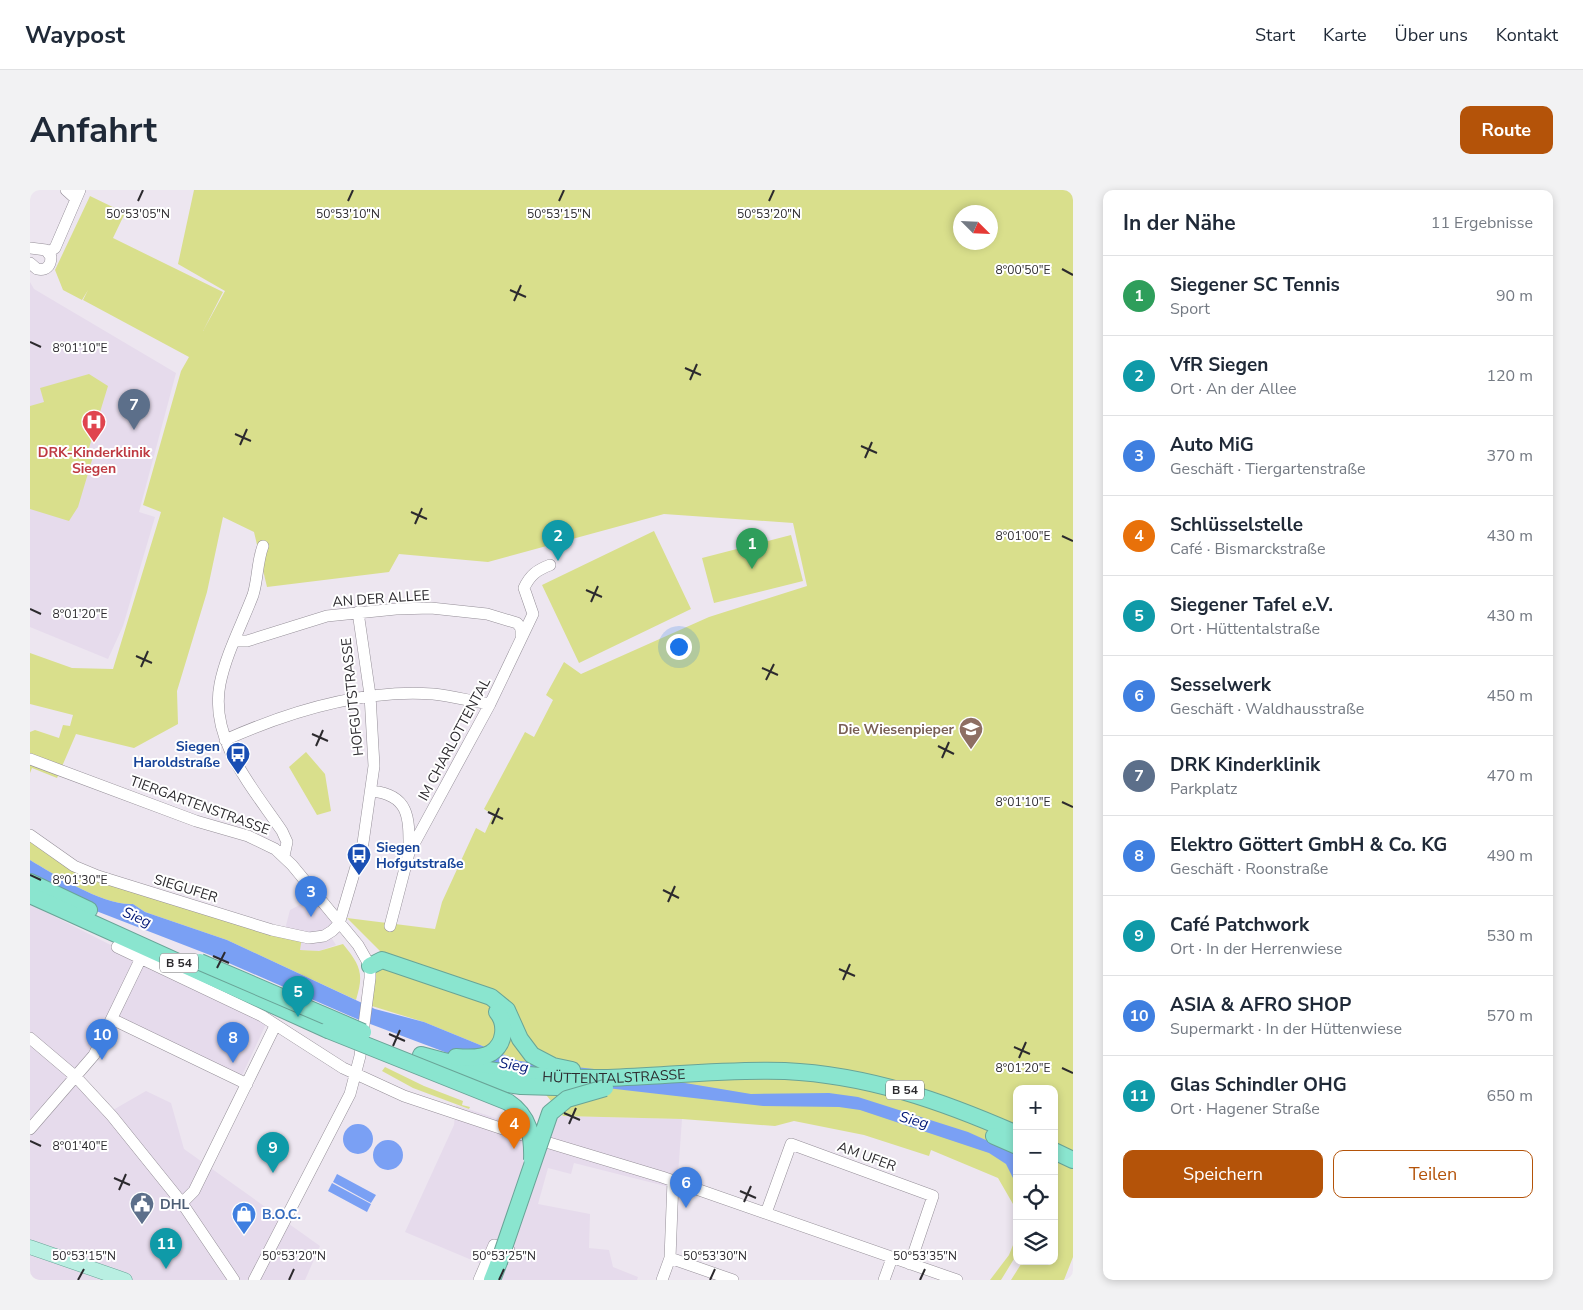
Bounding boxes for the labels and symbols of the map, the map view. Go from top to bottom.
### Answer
north arrow [953,205,998,250]
text: 50°53'05"N [106,206,170,222]
text: 50°53'10"N [316,206,380,222]
text: 50°53'15"N [527,206,591,222]
text: 50°53'20"N [737,206,801,222]
text: 8°00'50"E [996,262,1050,278]
text: 8°01'10"E [53,340,107,356]
pin: 7 [118,389,150,430]
hospital icon: DRK-Kinderklinik Siegen [81,409,107,443]
place label: DRK-Kinderklinik Siegen [38,443,151,478]
pin: 2 [542,520,574,561]
pin: 1 [736,528,768,569]
text: 8°01'00"E [996,528,1050,544]
street label: AN DER ALLEE [332,586,430,611]
text: 8°01'20"E [53,606,107,622]
your location [666,634,692,660]
street label: HOFGUTSTRASSE [337,637,368,757]
street label: IM CHARLOTTENTAL [414,674,495,804]
school or university icon: Die Wiesenpieper [958,716,984,750]
place label: Die Wiesenpieper [838,720,955,739]
place label: Siegen Haroldstraße [133,737,220,772]
bus stop icon: Siegen Haroldstraße [225,741,251,775]
street label: TIERGARTENSTRASSE [127,771,272,840]
text: 8°01'10"E [996,794,1050,810]
place label: Siegen Hofgutstraße [376,838,464,873]
bus stop icon: Siegen Hofgutstraße [346,842,372,876]
street label: SIEGUFER [152,870,220,907]
text: 8°01'30"E [53,872,107,888]
pin: 3 [295,876,327,917]
water label: Sieg [120,902,155,932]
road number: B 54 [160,954,198,972]
pin: 5 [282,976,314,1017]
pin: 10 [86,1019,118,1060]
pin: 8 [217,1022,249,1063]
water label: Sieg [498,1053,530,1077]
text: 8°01'20"E [996,1060,1050,1076]
street label: HÜTTENTALSTRASSE [542,1065,686,1088]
road number: B 54 [886,1080,924,1100]
water label: Sieg [897,1107,931,1134]
pin: 4 [498,1108,530,1149]
pin: 9 [257,1132,289,1173]
street label: AM UFER [835,1137,899,1176]
text: 8°01'40"E [53,1138,107,1154]
pin: 6 [670,1167,702,1208]
public building icon: DHL [129,1191,155,1225]
place label: DHL [160,1195,189,1214]
shop icon: B.O.C. [231,1201,257,1235]
place label: B.O.C. [262,1205,301,1224]
pin: 11 [150,1228,182,1269]
text: 50°53'15"N [52,1248,116,1264]
text: 50°53'20"N [262,1248,326,1264]
text: 50°53'25"N [472,1248,536,1264]
text: 50°53'30"N [683,1248,747,1264]
text: 50°53'35"N [893,1248,957,1264]

